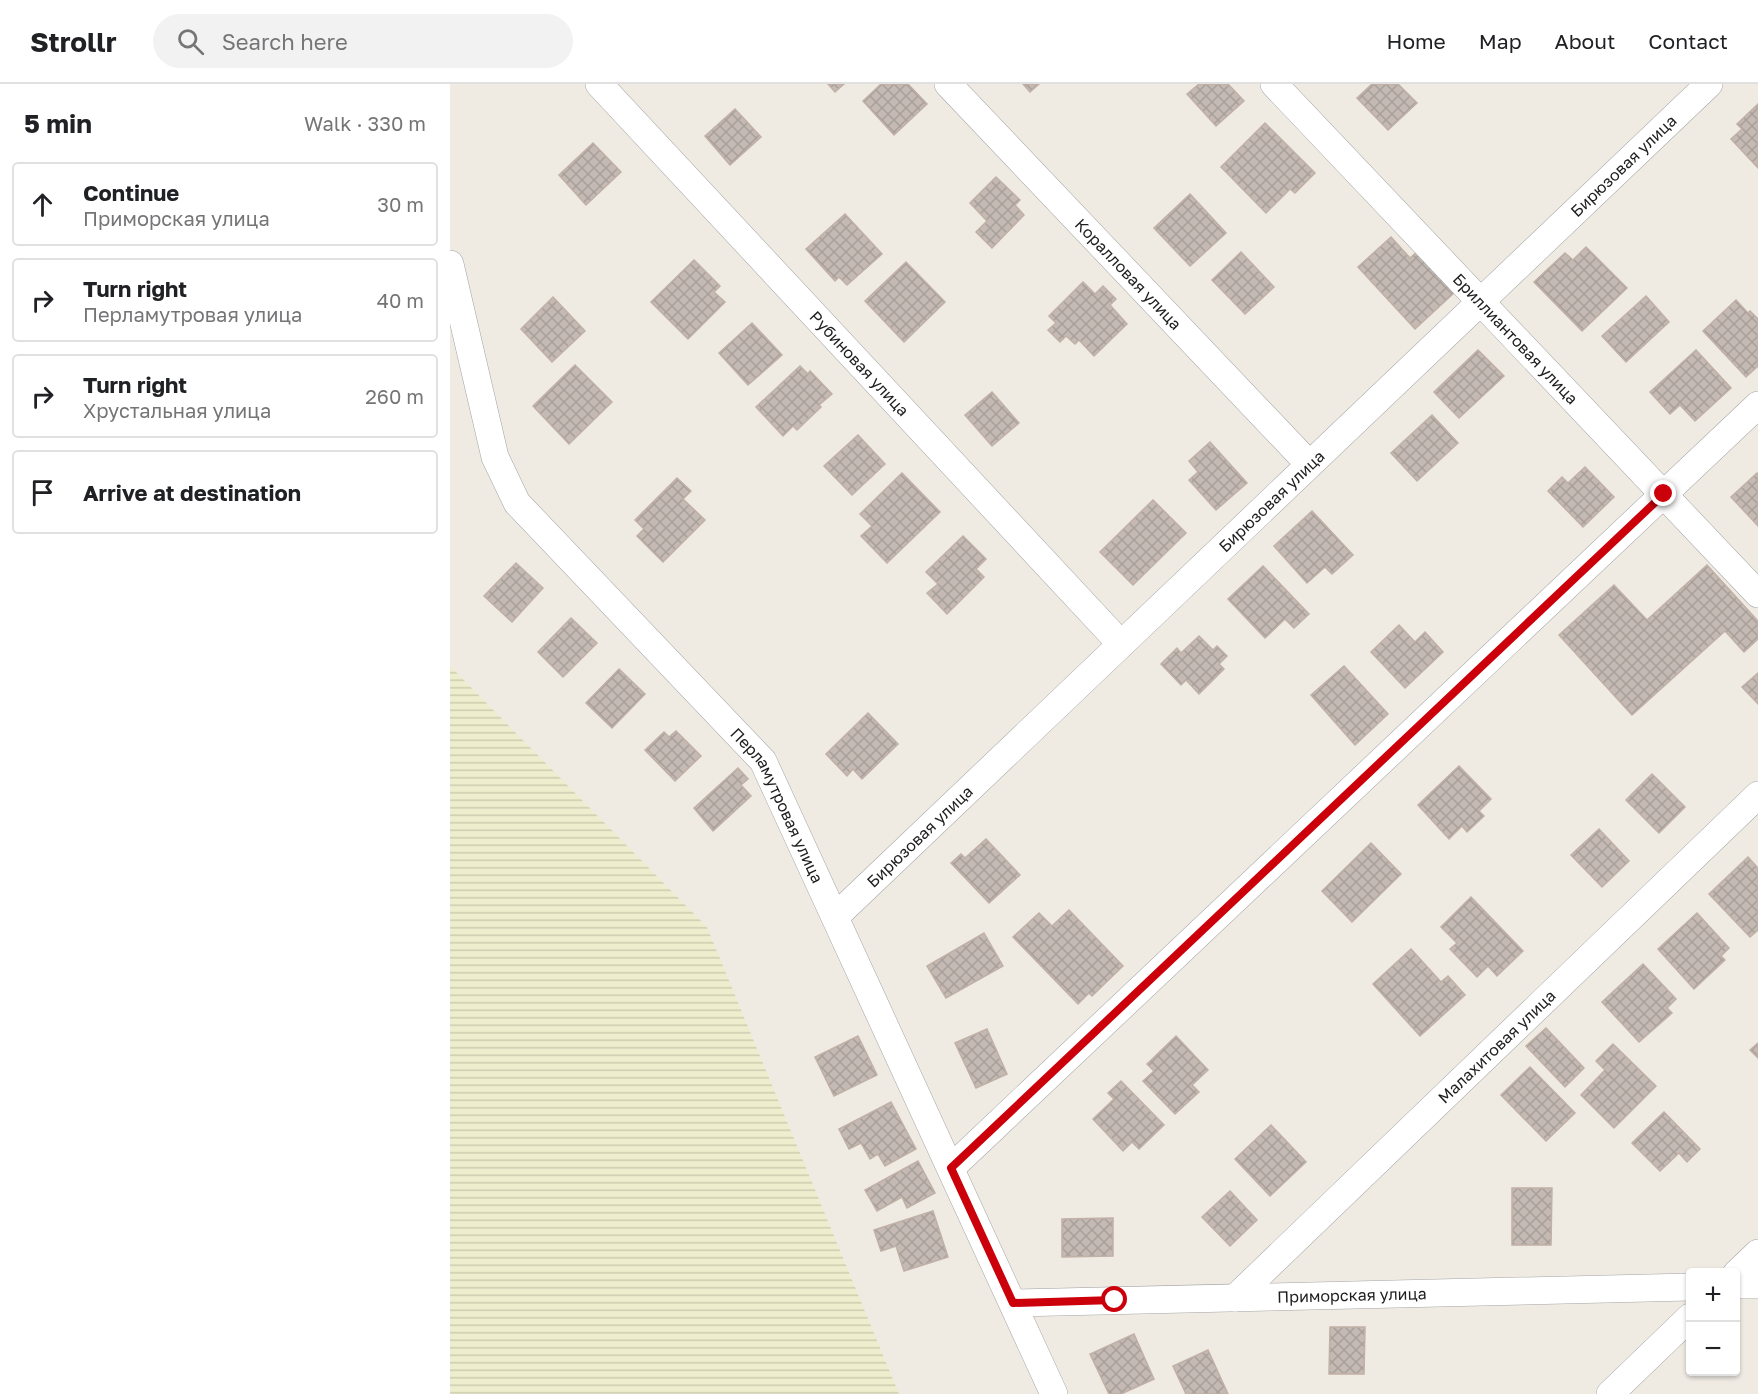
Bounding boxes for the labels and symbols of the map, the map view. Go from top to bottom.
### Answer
street label: Бирюзовая улица [1566,111,1680,221]
street label: Коралловая улица [1071,214,1186,334]
street label: Бриллиантовая улица [1449,269,1582,408]
street label: Рубиновая улица [806,307,913,420]
street label: Бирюзовая улица [1214,446,1329,556]
route end [1650,480,1676,506]
street label: Перламутровая улица [726,723,828,886]
street label: Бирюзовая улица [863,781,977,891]
street label: Малахитовая улица [1434,985,1560,1107]
street label: Приморская улица [1277,1283,1427,1307]
route start [1101,1286,1127,1312]

